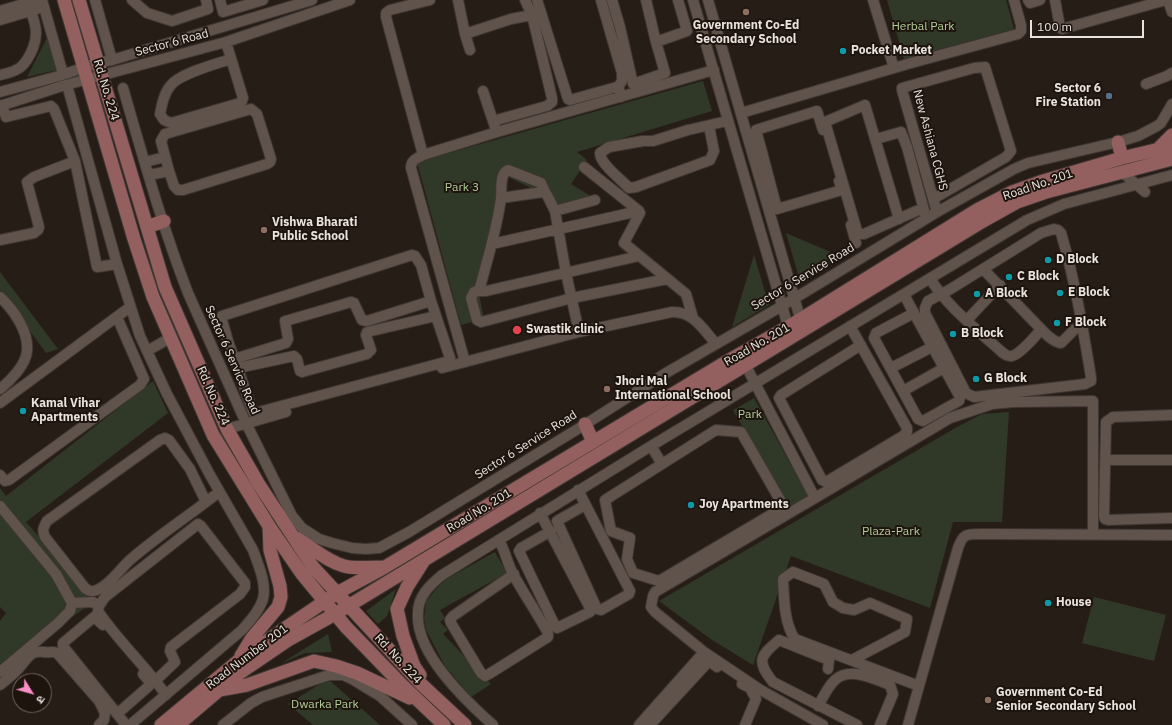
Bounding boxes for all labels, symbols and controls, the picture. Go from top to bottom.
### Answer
marker: Government Co-Ed Secondary School [741,7,751,17]
scale bar [1032,12,1146,38]
place label: Government Co-Ed Secondary School [693,19,799,47]
text: 100 m [1037,19,1072,34]
park label: Herbal Park [891,20,955,34]
street label: Sector 6 Road [134,26,210,60]
place label: Pocket Market [851,44,932,58]
marker: Pocket Market [838,46,848,56]
street label: Rd. No. 224 [90,58,122,122]
place label: Sector 6 Fire Station [1035,82,1101,110]
street label: New Ashiana CGHS [910,88,950,192]
marker: Sector 6 Fire Station [1104,91,1114,101]
street label: Road No. 201 [1001,166,1075,204]
park label: Park 3 [445,181,479,195]
place label: Vishwa Bharati Public School [272,216,357,244]
marker: Vishwa Bharati Public School [259,225,269,235]
street label: Sector 6 Service Road [749,241,857,313]
place label: D Block [1056,253,1099,267]
marker: D Block [1043,255,1053,265]
place label: C Block [1017,270,1059,284]
marker: C Block [1004,272,1014,282]
place label: E Block [1068,286,1110,300]
place label: A Block [985,287,1028,301]
marker: E Block [1055,288,1065,298]
marker: A Block [972,289,982,299]
street label: Sector 6 Service Road [201,303,263,417]
place label: F Block [1065,316,1106,330]
marker: F Block [1052,318,1062,328]
street label: Road No. 201 [722,320,792,370]
place label: Swastik clinic [526,323,604,337]
marker: Swastik clinic [511,324,523,336]
place label: B Block [961,327,1003,341]
marker: B Block [948,329,958,339]
street label: Rd. No. 224 [194,364,232,428]
place label: G Block [984,372,1027,386]
marker: G Block [971,374,981,384]
place label: Jhori Mal International School [615,375,731,403]
marker: Jhori Mal International School [602,384,612,394]
place label: Kamal Vihar Apartments [31,397,100,425]
marker: Kamal Vihar Apartments [18,406,28,416]
street label: Sector 6 Service Road [472,408,580,482]
park label: Park [738,408,762,422]
street label: Road No. 201 [444,486,514,536]
place label: Joy Apartments [699,498,789,512]
marker: Joy Apartments [686,500,696,510]
park label: Plaza-Park [862,525,920,539]
place label: House [1056,596,1091,610]
marker: House [1043,598,1053,608]
street label: Road Number 201 [203,622,291,692]
street label: Rd. No. 224 [371,631,425,687]
north arrow [12,673,52,713]
place label: Government Co-Ed Senior Secondary School [996,686,1136,714]
text: उ [33,693,48,706]
marker: Government Co-Ed Senior Secondary School [983,695,993,705]
park label: Dwarka Park [291,698,359,712]

